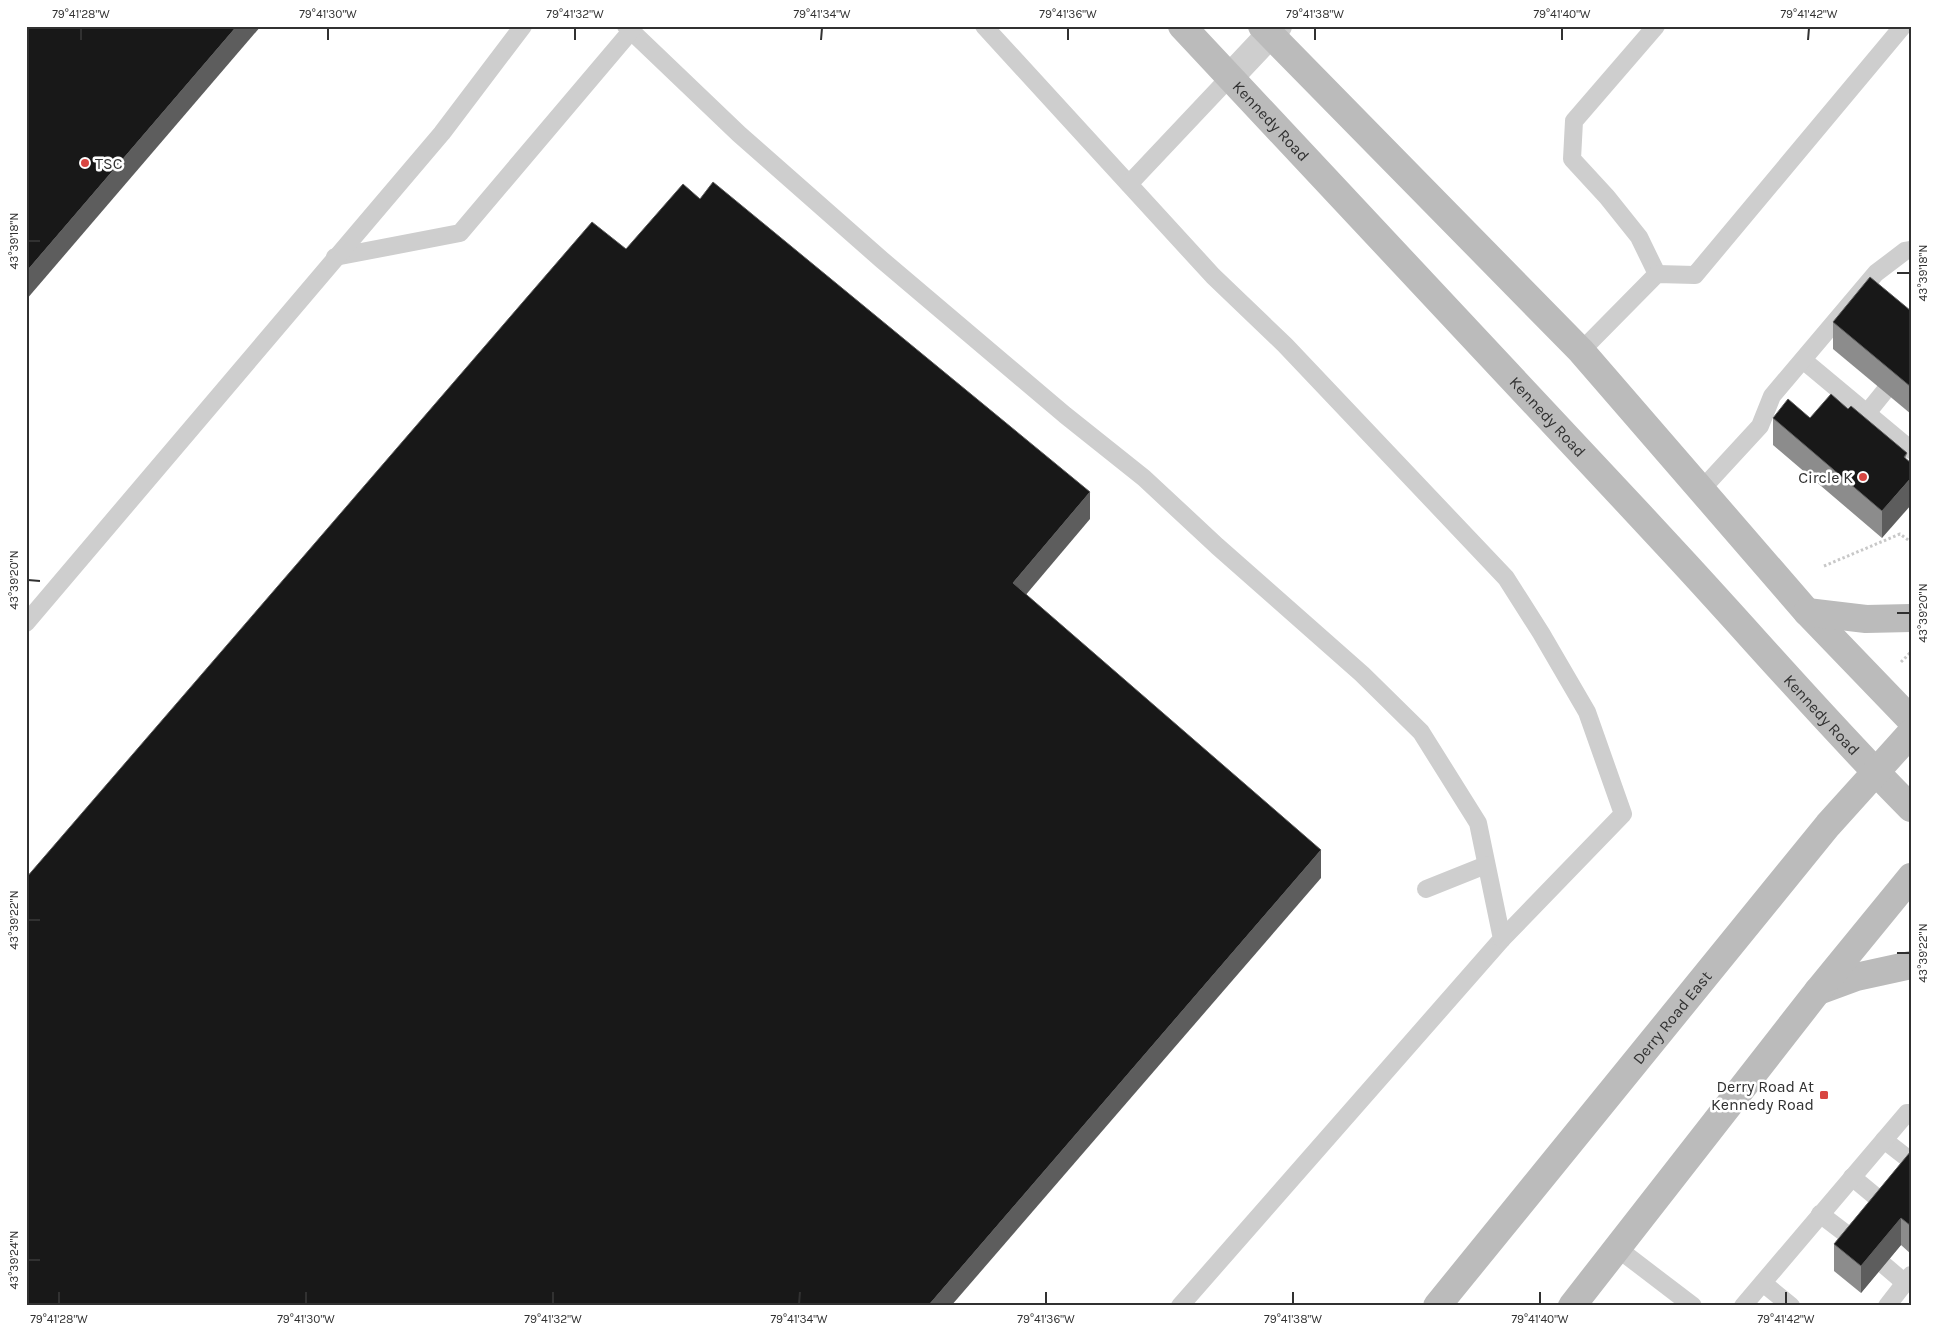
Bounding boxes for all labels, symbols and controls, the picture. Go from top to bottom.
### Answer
text: 79°41'28"W [52,7,110,21]
text: 79°41'30"W [299,7,357,21]
text: 79°41'32"W [546,7,604,21]
text: 79°41'34"W [793,7,851,21]
text: 79°41'36"W [1039,7,1097,21]
text: 79°41'38"W [1286,7,1344,21]
text: 79°41'40"W [1533,7,1591,21]
text: 79°41'42"W [1780,7,1838,21]
street label: Kennedy Road [1229,77,1313,165]
place label: TSC [95,154,123,173]
marker: TSC [79,157,91,169]
text: 43°39'18"N [7,213,21,269]
text: 43°39'18"N [1916,245,1930,301]
street label: Kennedy Road [1506,372,1590,460]
place label: Circle K [1798,468,1853,487]
marker: Circle K [1857,471,1869,483]
text: 43°39'20"N [7,550,21,610]
text: 43°39'20"N [1916,583,1930,643]
street label: Kennedy Road [1780,670,1864,759]
text: 43°39'22"N [7,890,21,950]
text: 43°39'22"N [1916,923,1930,983]
street label: Derry Road East [1628,967,1715,1068]
place label: Derry Road At Kennedy Road [1711,1077,1814,1114]
marker: Derry Road At Kennedy Road [1818,1089,1830,1101]
text: 43°39'24"N [7,1230,21,1290]
text: 79°41'28"W [30,1312,88,1326]
text: 79°41'30"W [277,1312,335,1326]
text: 79°41'32"W [524,1312,582,1326]
text: 79°41'34"W [770,1312,828,1326]
text: 79°41'36"W [1017,1312,1075,1326]
text: 79°41'38"W [1264,1312,1322,1326]
text: 79°41'40"W [1511,1312,1569,1326]
text: 79°41'42"W [1757,1312,1815,1326]

